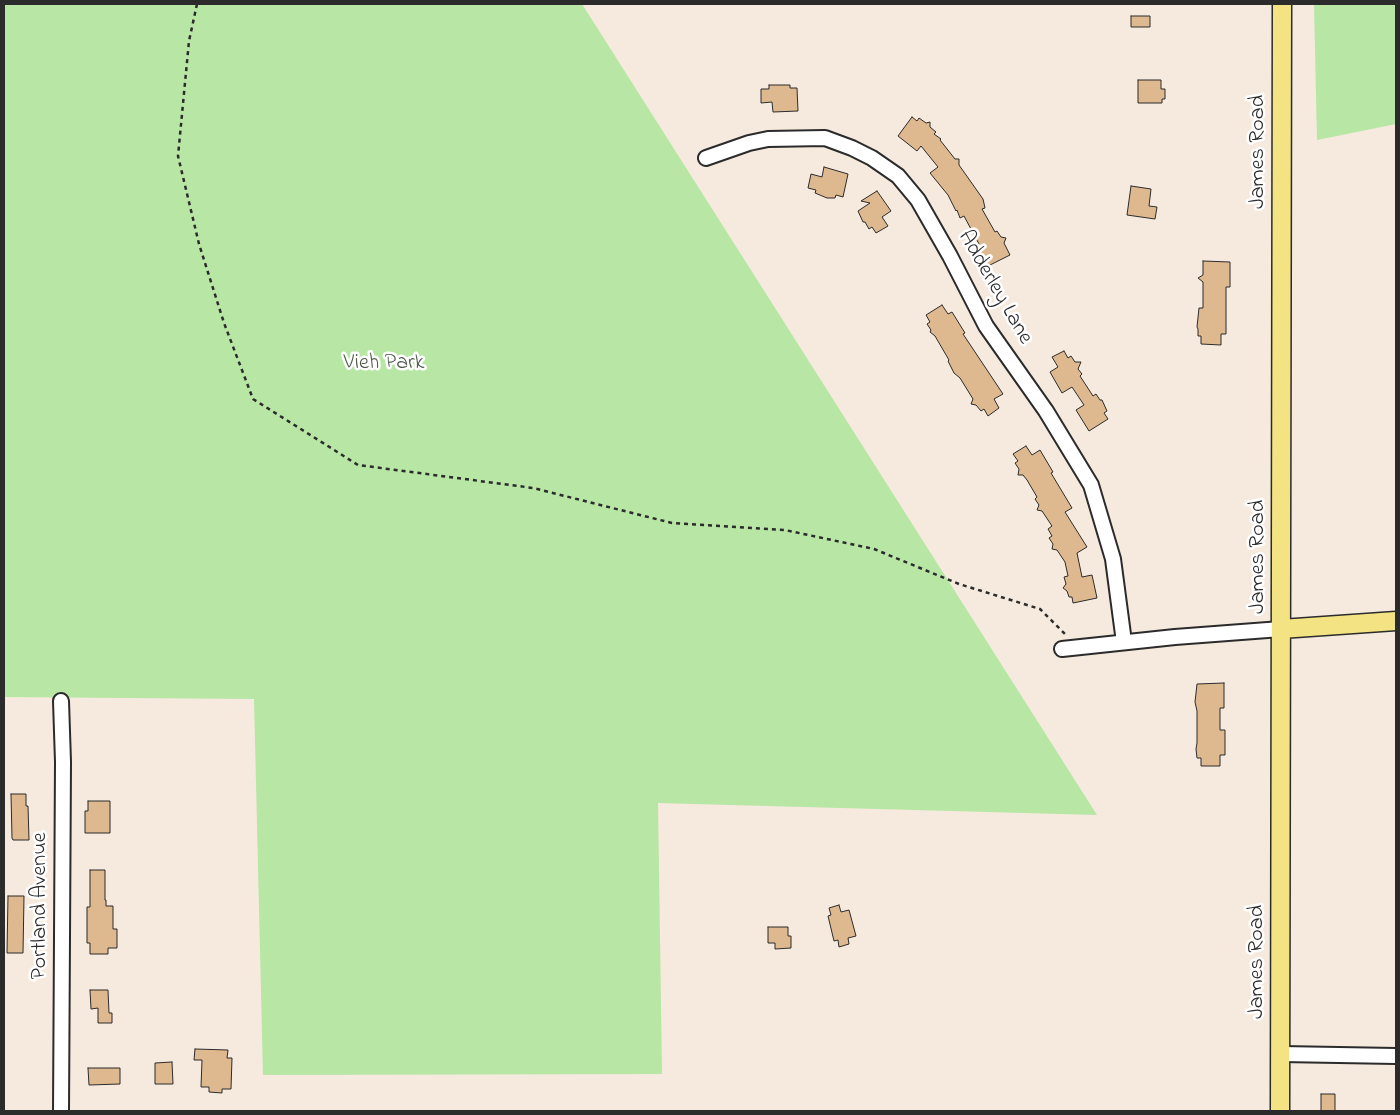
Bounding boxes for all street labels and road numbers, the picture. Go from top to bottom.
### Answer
street label: James Road [1246,95,1272,209]
street label: Adderley Lane [951,226,1037,350]
street label: James Road [1246,500,1272,614]
street label: Portland Avenue [28,832,54,980]
street label: James Road [1245,905,1271,1019]

